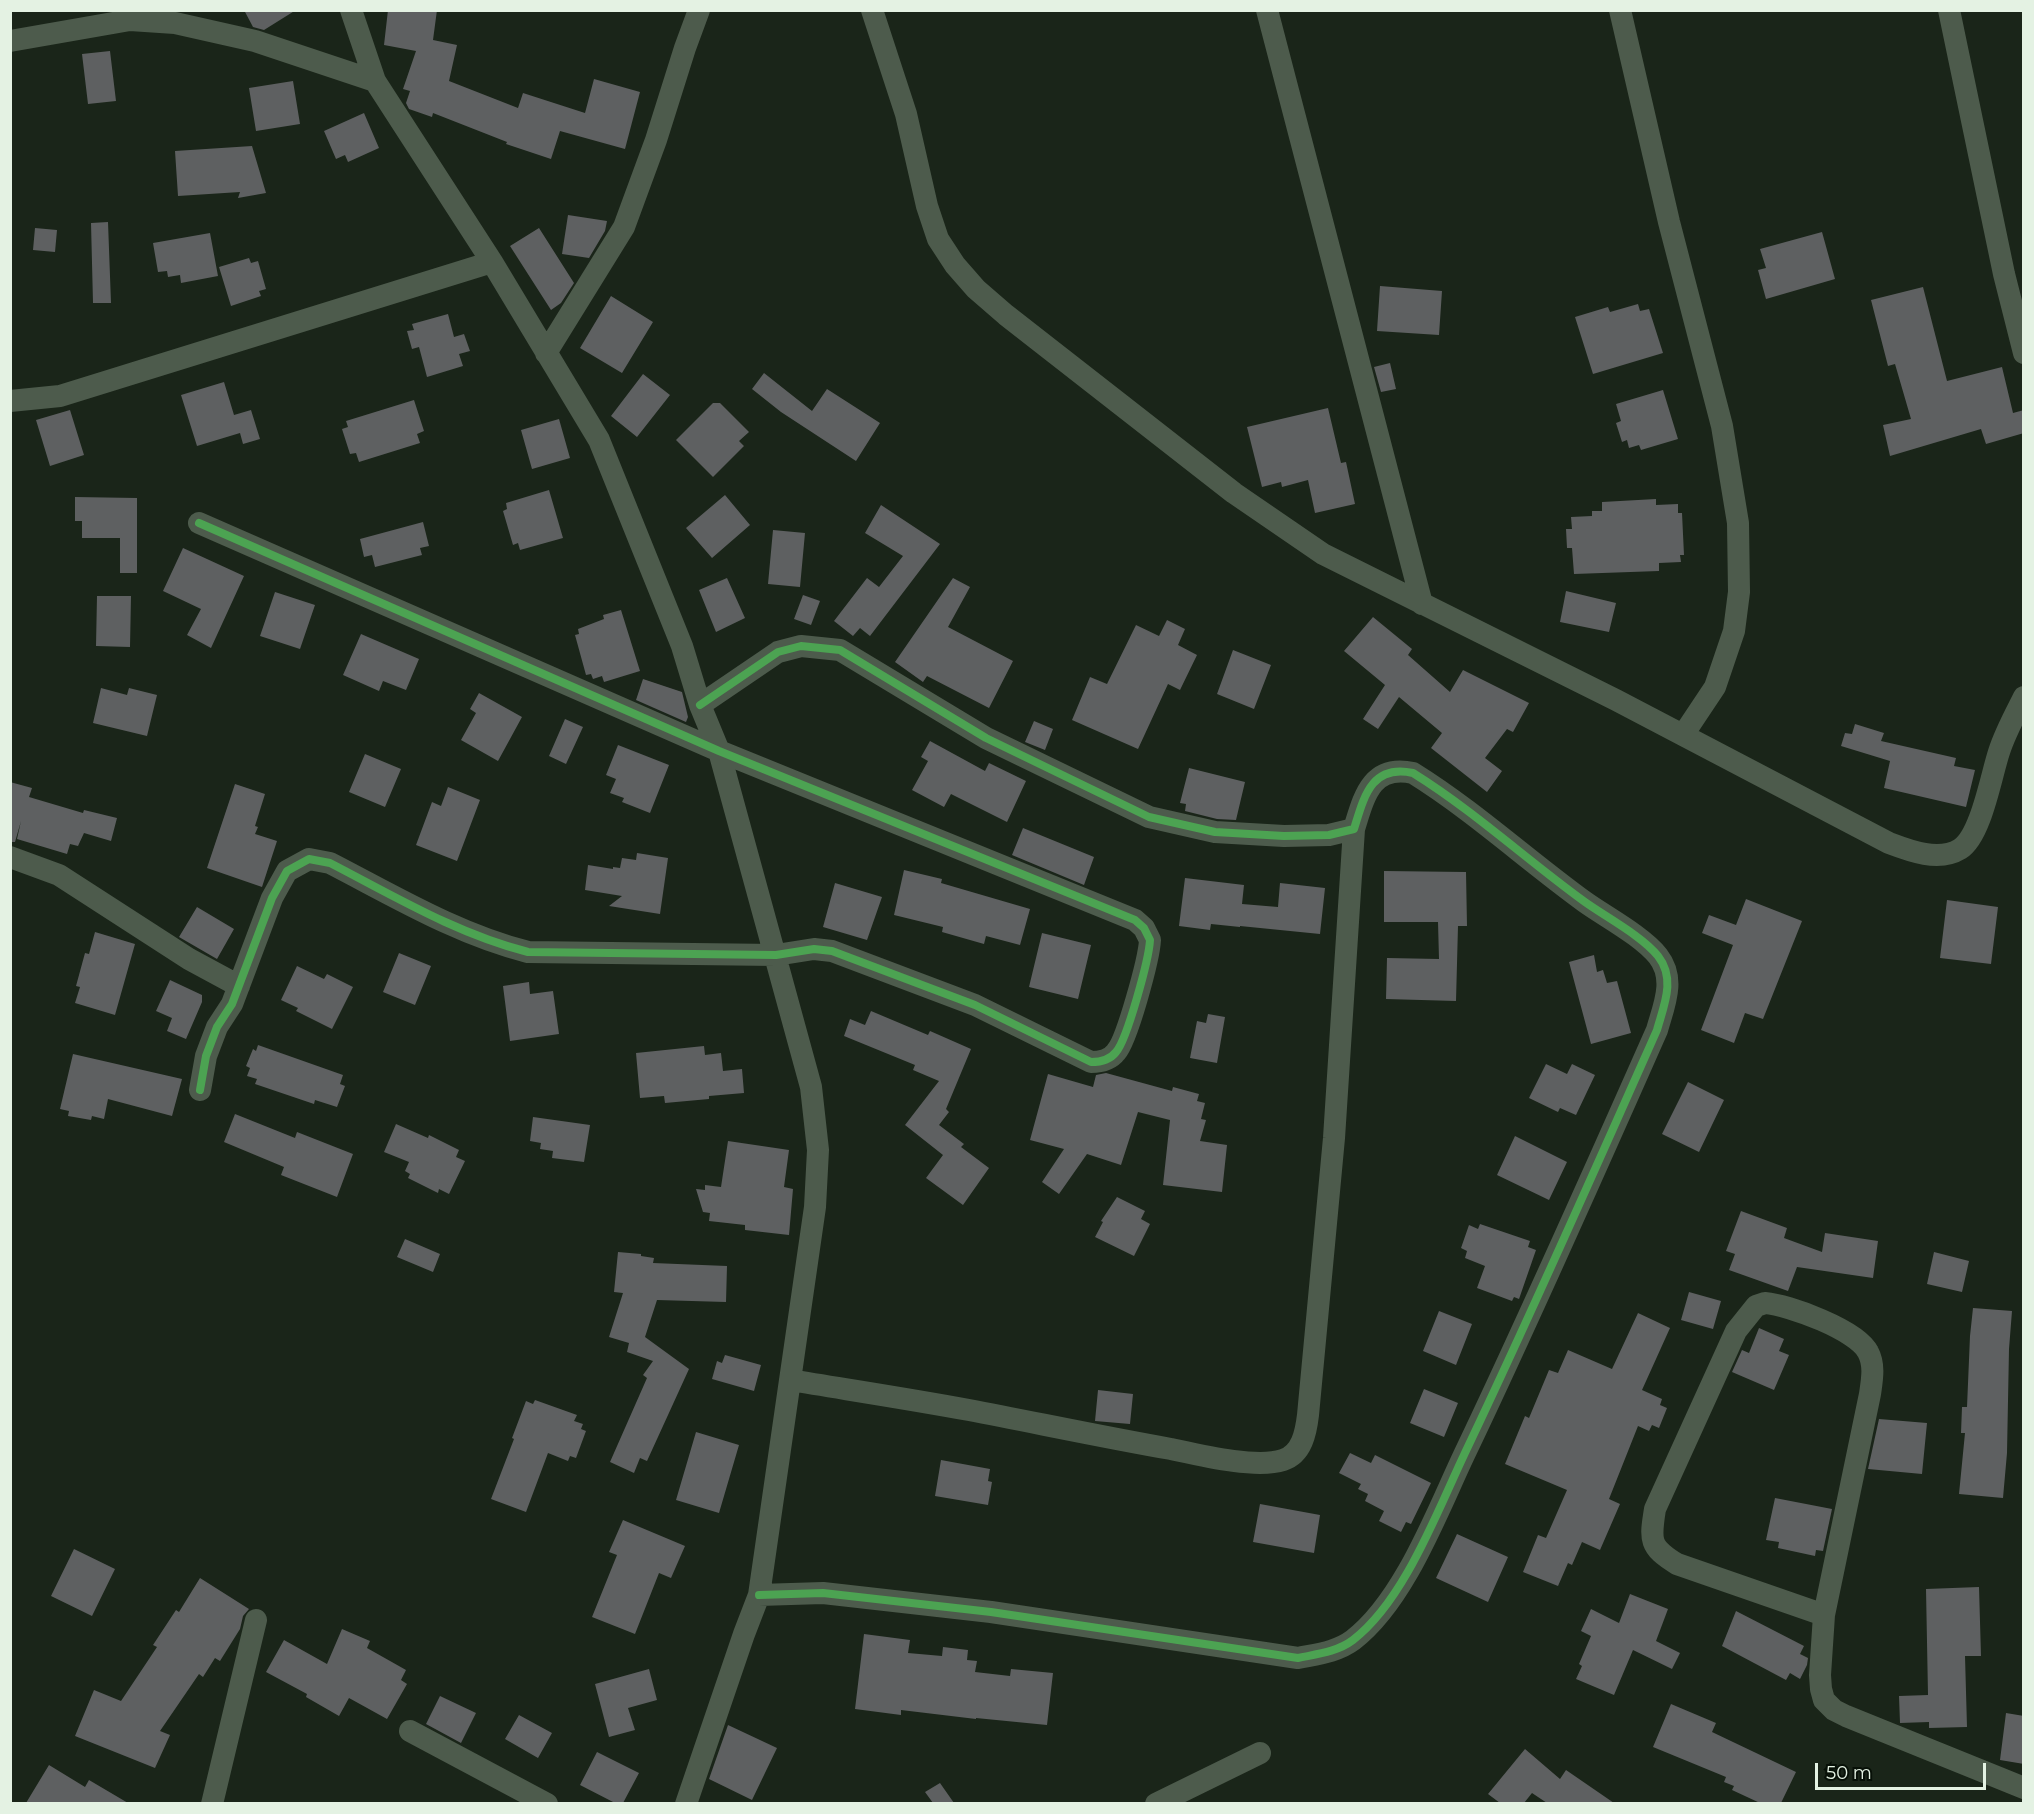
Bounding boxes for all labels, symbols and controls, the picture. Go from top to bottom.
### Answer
scale bar [1818,1751,1989,1789]
text: 50 m [1826,1762,1872,1784]

